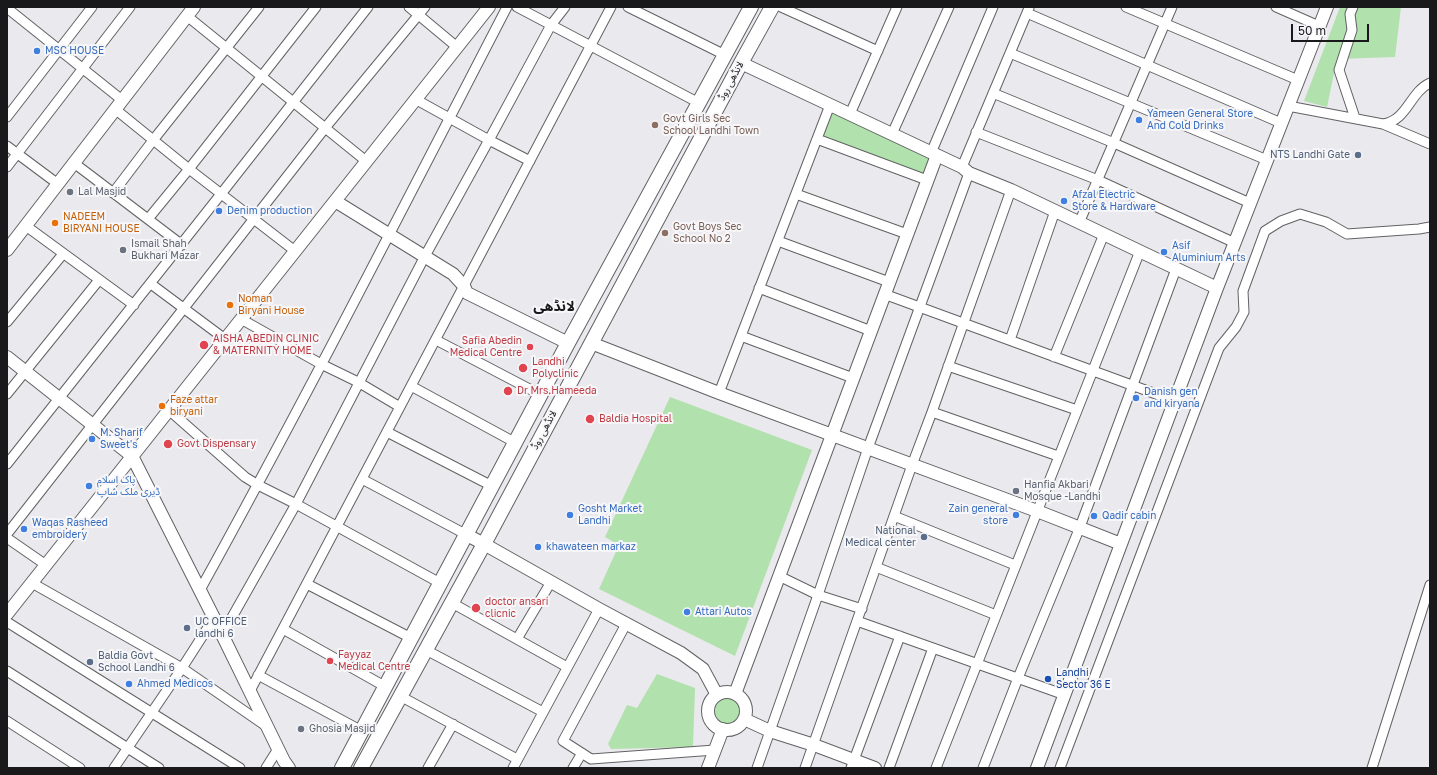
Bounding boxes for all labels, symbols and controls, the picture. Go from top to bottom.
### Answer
scale bar [1293,16,1371,42]
text: 50 m [1298,23,1326,38]
place label: MSC HOUSE [45,45,104,57]
marker: MSC HOUSE [32,46,42,56]
street label: لانڈھی روڈ [716,59,746,103]
place label: Yameen General Store And Cold Drinks [1147,108,1253,132]
place label: Govt Girls Sec School Landhi Town [663,113,759,136]
marker: Yameen General Store And Cold Drinks [1134,115,1144,125]
marker: Govt Girls Sec School Landhi Town [650,120,660,130]
place label: NTS Landhi Gate [1270,149,1350,161]
marker: NTS Landhi Gate [1353,150,1363,160]
place label: Lal Masjid [78,186,126,198]
marker: Lal Masjid [65,187,75,197]
place label: Afzal Electric Store & Hardware [1072,189,1156,212]
marker: Afzal Electric Store & Hardware [1059,196,1069,206]
place label: Denim production [227,205,312,217]
marker: Denim production [214,206,224,216]
place label: NADEEM BIRYANI HOUSE [63,211,139,234]
marker: NADEEM BIRYANI HOUSE [50,218,60,228]
place label: Govt Boys Sec School No 2 [673,221,742,244]
marker: Govt Boys Sec School No 2 [660,228,670,238]
place label: Ismail Shah Bukhari Mazar [131,238,199,262]
place label: Asif Aluminium Arts [1172,240,1246,264]
marker: Ismail Shah Bukhari Mazar [118,245,128,255]
marker: Asif Aluminium Arts [1159,247,1169,257]
place label: Noman Biryani House [238,293,305,316]
district label: لانڈھی [533,299,575,315]
marker: Noman Biryani House [225,300,235,310]
place label: AISHA ABEDIN CLINIC & MATERNITY HOME [213,333,319,356]
place label: Safia Abedin Medical Centre [450,335,522,358]
marker: AISHA ABEDIN CLINIC & MATERNITY HOME [198,339,210,351]
marker: Safia Abedin Medical Centre [525,342,535,352]
place label: Landhi Polyclinic [532,356,578,380]
marker: Landhi Polyclinic [517,362,529,374]
marker: Dr Mrs.Hameeda [502,385,514,397]
place label: Dr Mrs.Hameeda [517,385,597,397]
place label: Danish gen and kiryana [1144,386,1200,410]
marker: Danish gen and kiryana [1131,393,1141,403]
place label: Faze attar biryani [170,394,218,418]
marker: Faze attar biryani [157,401,167,411]
street label: لانڈھی روڈ [529,408,559,452]
marker: Baldia Hospital [584,413,596,425]
place label: Baldia Hospital [599,413,672,425]
place label: M. Sharif Sweet's [100,427,143,450]
marker: M. Sharif Sweet's [87,434,97,444]
marker: Govt Dispensary [162,438,174,450]
place label: Govt Dispensary [177,438,256,450]
place label: پاک اسلام ڈیری ملک شاپ [97,474,160,498]
place label: Hanfia Akbari Mosque -Landhi [1024,479,1101,502]
marker: پاک اسلام ڈیری ملک شاپ [84,481,94,491]
marker: Hanfia Akbari Mosque -Landhi [1011,486,1021,496]
place label: Gosht Market Landhi [578,503,642,526]
place label: Zain general store [948,503,1008,526]
marker: Gosht Market Landhi [565,510,575,520]
marker: Zain general store [1011,510,1021,520]
place label: Qadir cabin [1102,510,1156,522]
marker: Qadir cabin [1089,511,1099,521]
place label: Waqas Rasheed embroidery [32,517,108,540]
marker: Waqas Rasheed embroidery [19,524,29,534]
place label: National Medical center [845,525,916,548]
marker: National Medical center [919,532,929,542]
place label: khawateen markaz [546,541,636,553]
marker: khawateen markaz [533,542,543,552]
place label: doctor ansari clicnic [485,596,548,620]
marker: doctor ansari clicnic [470,602,482,614]
place label: Attari Autos [695,606,752,618]
marker: Attari Autos [682,607,692,617]
place label: UC OFFICE landhi 6 [195,616,247,640]
marker: UC OFFICE landhi 6 [182,623,192,633]
place label: Fayyaz Medical Centre [338,649,410,672]
place label: Baldia Govt School Landhi 6 [98,650,175,674]
marker: Fayyaz Medical Centre [325,656,335,666]
marker: Baldia Govt School Landhi 6 [85,657,95,667]
place label: Landhi Sector 36 E [1056,667,1111,690]
marker: Landhi Sector 36 E [1043,674,1053,684]
place label: Ahmed Medicos [137,678,213,690]
marker: Ahmed Medicos [124,679,134,689]
place label: Ghosia Masjid [309,723,375,735]
marker: Ghosia Masjid [296,724,306,734]

